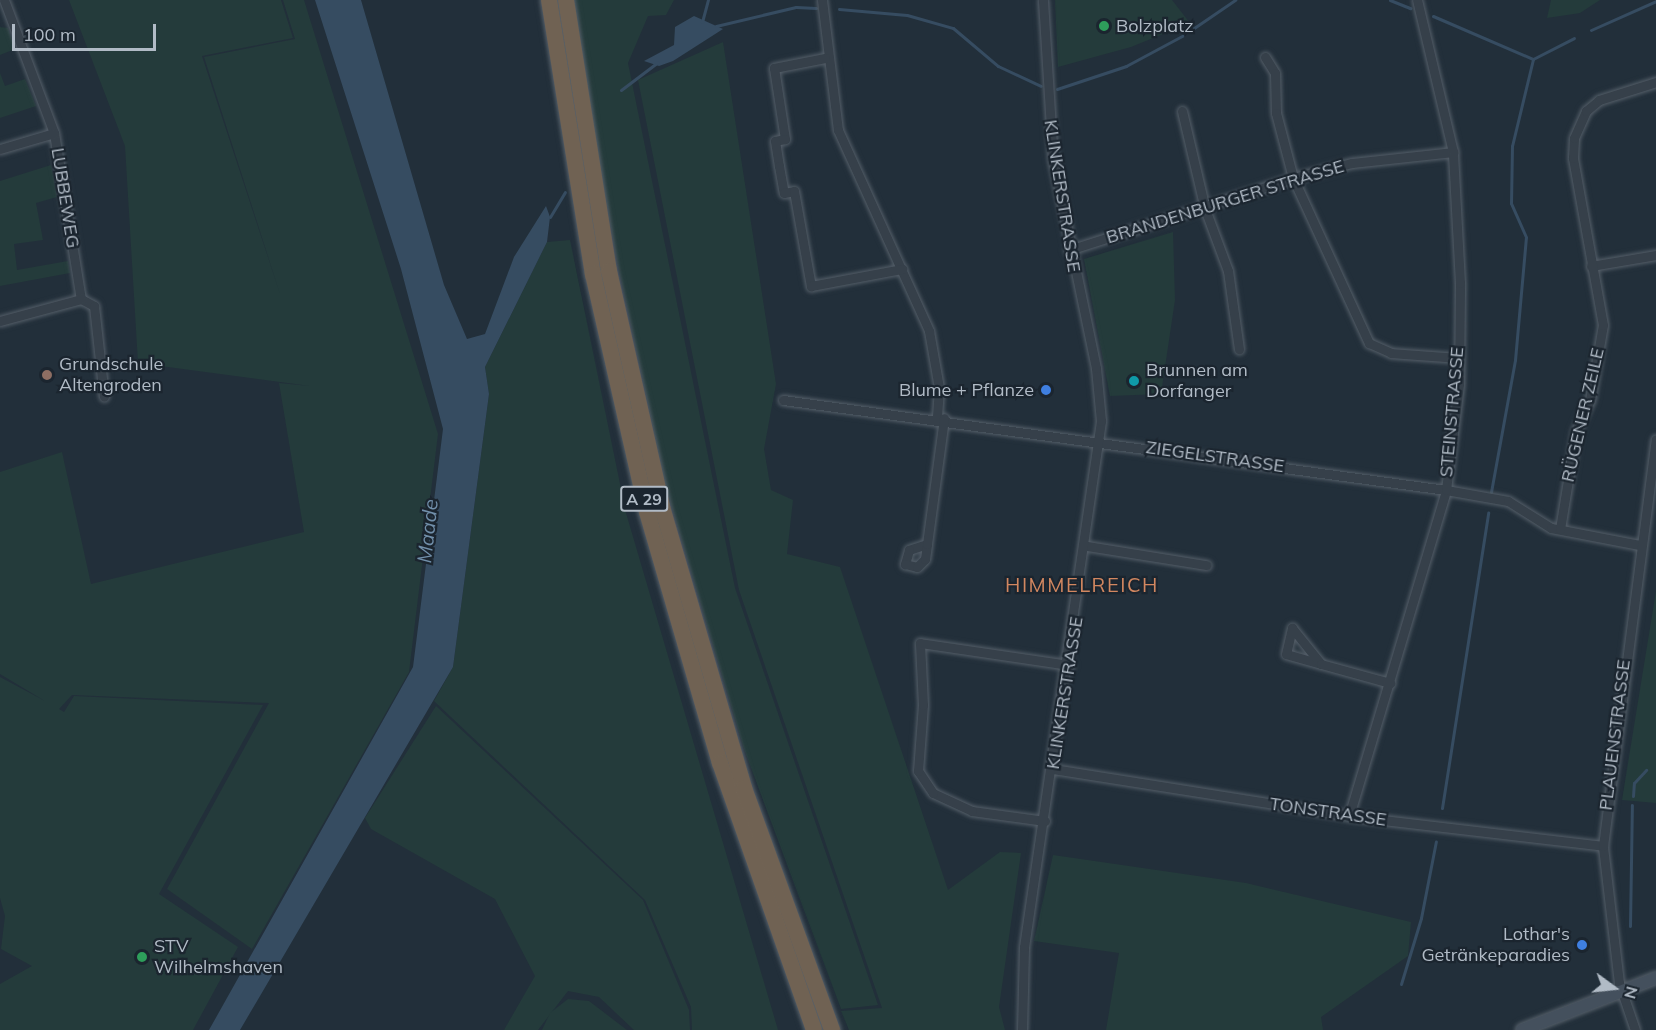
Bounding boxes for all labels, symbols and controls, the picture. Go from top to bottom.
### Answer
scale bar [15,12,159,50]
place label: Bolzplatz [1116,15,1194,37]
marker: Bolzplatz [1097,19,1111,33]
text: 100 m [23,23,76,46]
street label: KLINKERSTRASSE [1039,118,1085,274]
street label: LUBBEWEG [46,146,84,250]
street label: BRANDENBURGER STRASSE [1104,155,1346,249]
street label: STEINSTRASSE [1436,346,1468,478]
street label: RÜGENER ZEILE [1557,346,1609,484]
place label: Grundschule Altengroden [59,354,163,397]
place label: Brunnen am Dorfanger [1146,360,1248,403]
marker: Grundschule Altengroden [40,368,54,382]
marker: Brunnen am Dorfanger [1127,374,1141,388]
place label: Blume + Pflanze [899,379,1034,401]
marker: Blume + Pflanze [1039,383,1053,397]
street label: ZIEGELSTRASSE [1145,437,1285,477]
road number: A 29 [620,486,668,512]
water label: Maade [412,498,442,564]
district label: HIMMELREICH [1005,572,1159,596]
street label: KLINKERSTRASSE [1042,615,1088,771]
street label: PLAUENSTRASSE [1595,658,1635,812]
street label: TONSTRASSE [1268,793,1388,831]
place label: Lothar's Getränkeparadies [1421,924,1570,966]
place label: STV Wilhelmshaven [154,936,283,978]
marker: Lothar's Getränkeparadies [1575,938,1589,952]
marker: STV Wilhelmshaven [135,950,149,964]
north arrow [1584,958,1644,1018]
text: N [1620,984,1643,1001]

